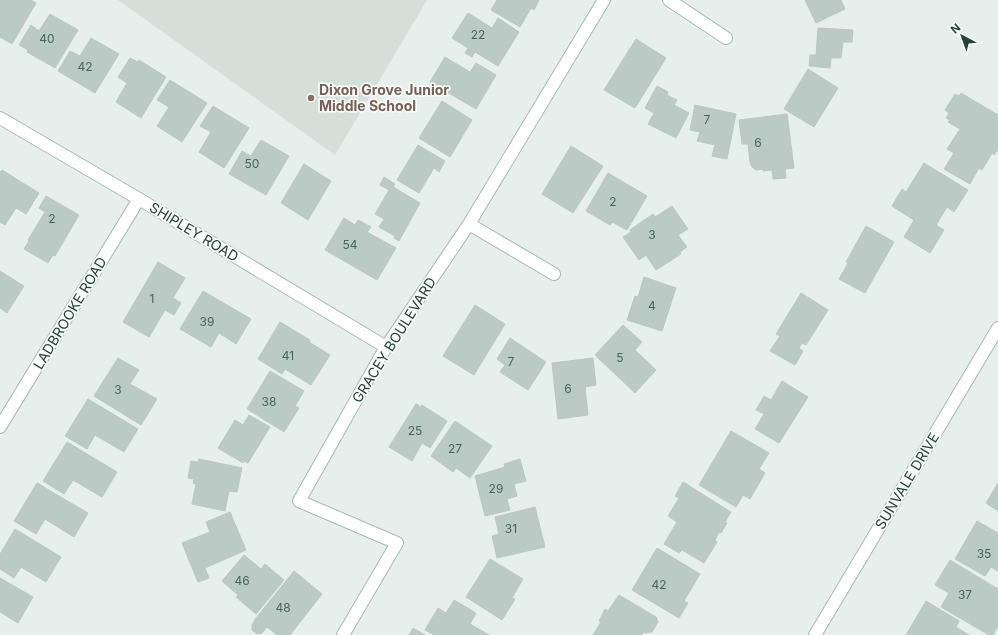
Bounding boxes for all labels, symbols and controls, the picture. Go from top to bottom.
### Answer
north arrow [942,16,982,56]
text: N [948,20,963,36]
house number: 22 [471,27,485,42]
house number: 40 [39,31,55,46]
house number: 42 [77,59,93,74]
place label: Dixon Grove Junior Middle School [319,81,449,114]
marker: Dixon Grove Junior Middle School [306,93,316,103]
house number: 7 [704,112,711,127]
house number: 6 [754,135,762,150]
house number: 50 [245,156,259,171]
house number: 2 [609,194,617,209]
street label: SHIPLEY ROAD [147,198,242,265]
house number: 2 [48,211,56,226]
house number: 3 [648,227,656,242]
house number: 54 [342,237,358,252]
street label: LADBROOKE ROAD [29,253,110,372]
street label: GRACEY BOULEVARD [348,274,439,406]
house number: 1 [150,291,154,306]
house number: 4 [648,298,656,313]
house number: 39 [200,314,214,329]
house number: 41 [282,348,294,363]
house number: 5 [616,350,624,365]
house number: 7 [508,354,515,369]
house number: 6 [564,381,572,396]
house number: 3 [114,382,122,397]
house number: 38 [262,394,276,409]
house number: 25 [408,423,422,438]
street label: SUNVALE DRIVE [871,429,942,532]
house number: 27 [448,441,462,456]
house number: 29 [489,481,503,496]
house number: 31 [505,521,517,536]
house number: 35 [977,546,991,561]
house number: 46 [234,573,250,588]
house number: 42 [651,577,667,592]
house number: 37 [958,587,972,602]
house number: 48 [275,600,291,615]

